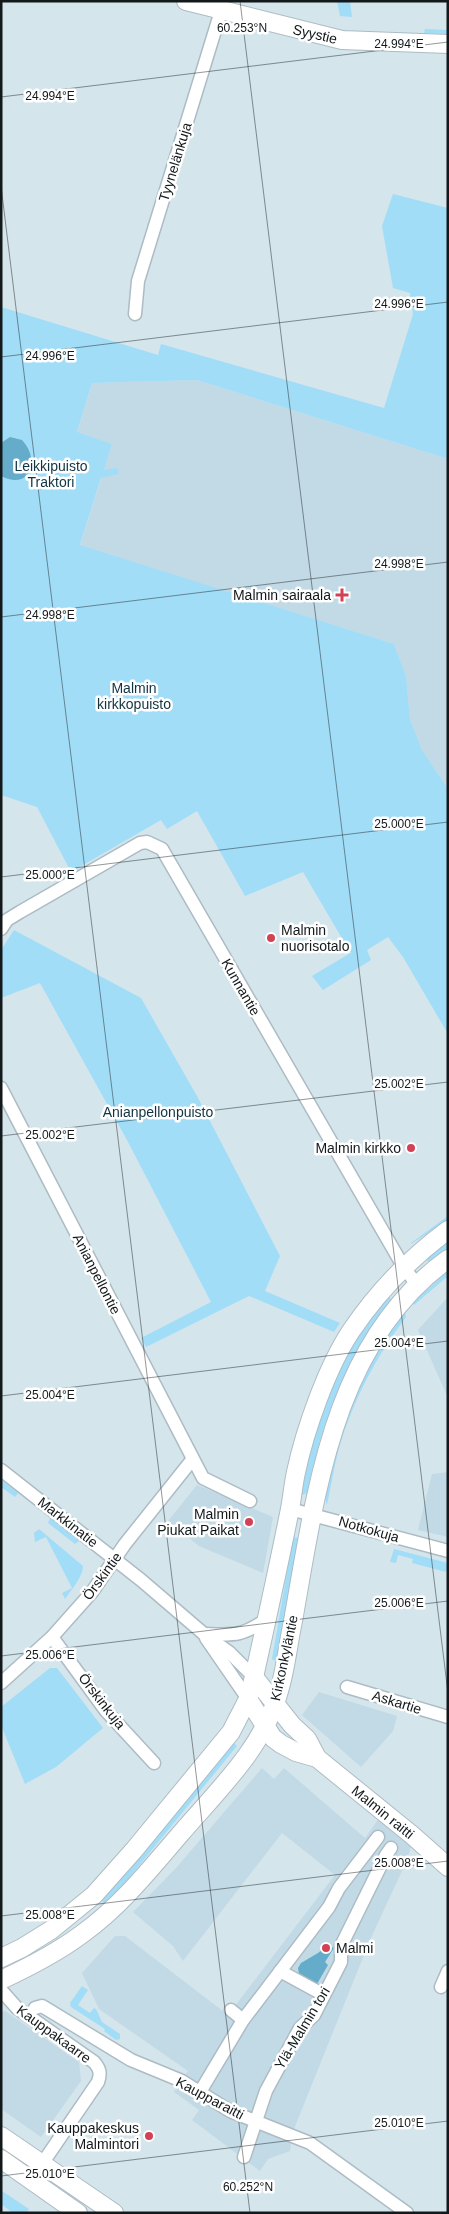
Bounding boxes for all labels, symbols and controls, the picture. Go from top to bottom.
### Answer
text: 60.253°N [217,21,267,35]
street label: Syystie [291,21,339,47]
text: 24.994°E [374,37,424,51]
text: 24.994°E [25,89,75,103]
street label: Tyynelänkuja [155,120,195,203]
text: 24.996°E [374,297,424,311]
text: 24.996°E [25,349,75,363]
park label: Leikkipuisto Traktori [14,458,88,490]
text: 24.998°E [374,557,424,571]
place label: Malmin sairaala [233,587,331,603]
marker: Malmin sairaala [335,588,349,602]
text: 24.998°E [25,608,75,622]
park label: Malmin kirkkopuisto [97,680,171,712]
text: 25.000°E [374,817,424,831]
text: 25.000°E [25,868,75,882]
place label: Malmin nuorisotalo [281,922,350,954]
marker: Malmin nuorisotalo [265,932,277,944]
street label: Kunnantie [218,956,264,1018]
text: 25.002°E [374,1077,424,1091]
park label: Anianpellonpuisto [103,1104,213,1120]
text: 25.002°E [25,1128,75,1142]
place label: Malmin kirkko [315,1140,401,1156]
marker: Malmin kirkko [405,1142,417,1154]
street label: Anianpellontie [70,1231,124,1317]
text: 25.004°E [374,1336,424,1350]
text: 25.004°E [25,1388,75,1402]
street label: Markkinatie [35,1494,101,1550]
place label: Malmin Piukat Paikat [157,1506,239,1538]
street label: Notkokuja [337,1513,401,1545]
marker: Malmin Piukat Paikat [243,1516,255,1528]
street label: Örskintie [78,1548,125,1603]
text: 25.006°E [374,1596,424,1610]
street label: Kirkonkyläntie [267,1614,301,1702]
text: 25.006°E [25,1648,75,1662]
street label: Örskinkuja [75,1669,130,1732]
street label: Askartie [370,1687,424,1717]
street label: Malmin raitti [349,1782,417,1842]
text: 25.008°E [374,1856,424,1870]
text: 25.008°E [25,1908,75,1922]
place label: Malmi [336,1940,373,1956]
marker: Malmi [320,1942,332,1954]
street label: Ylä-Malmin tori [271,1984,333,2072]
street label: Kauppakaarre [14,2002,94,2066]
street label: Kaupparaitti [173,2073,247,2123]
text: 25.010°E [374,2116,424,2130]
place label: Kauppakeskus Malmintori [47,2120,139,2152]
marker: Kauppakeskus Malmintori [143,2130,155,2142]
text: 25.010°E [25,2167,75,2181]
text: 60.252°N [223,2180,273,2194]

